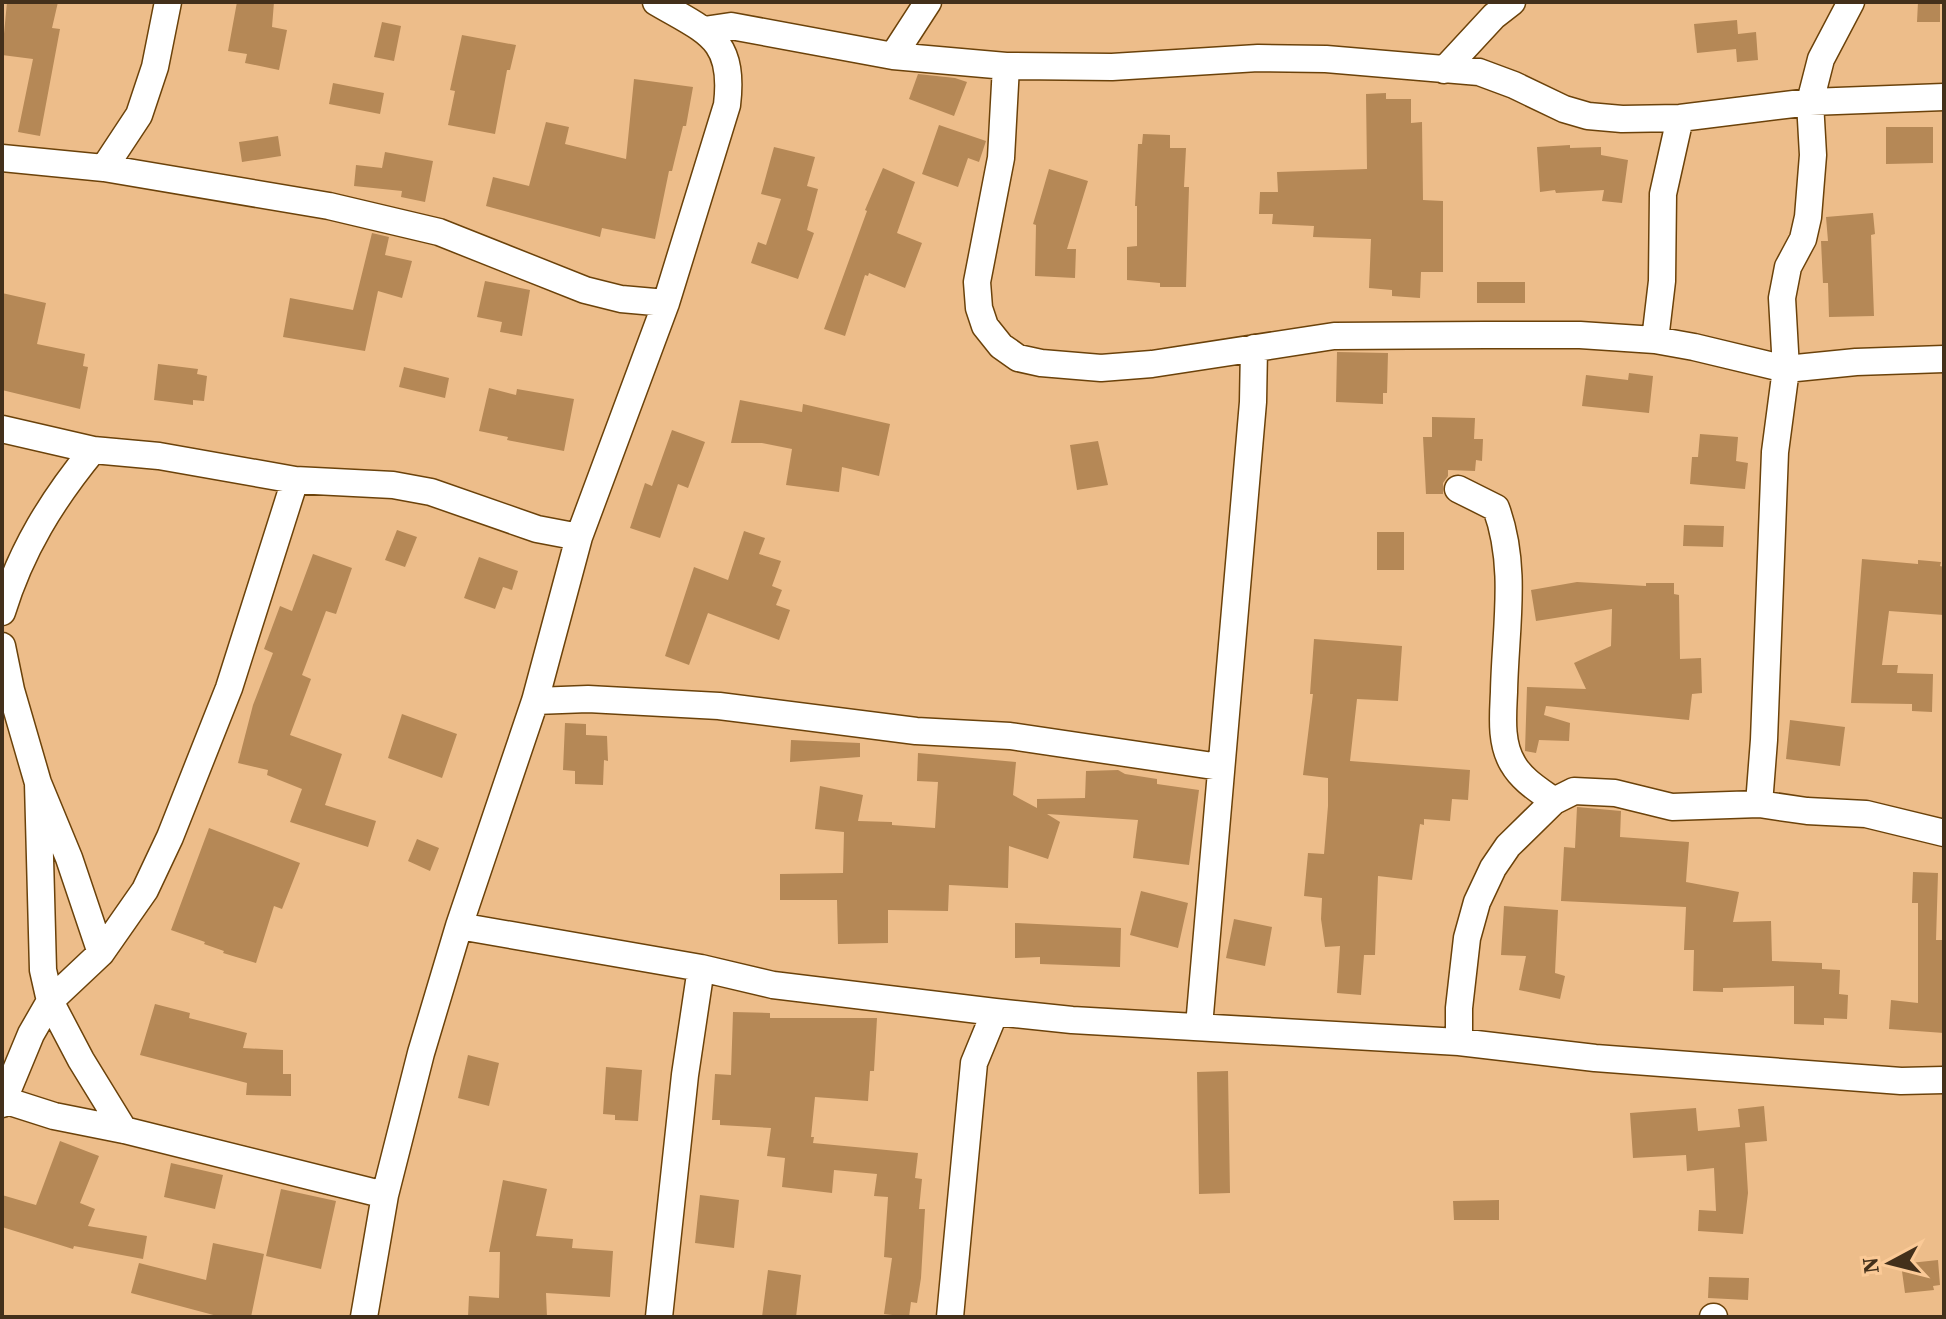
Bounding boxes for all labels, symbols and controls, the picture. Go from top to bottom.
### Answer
north arrow [1850,1223,1930,1303]
text: N [1854,1256,1886,1275]

